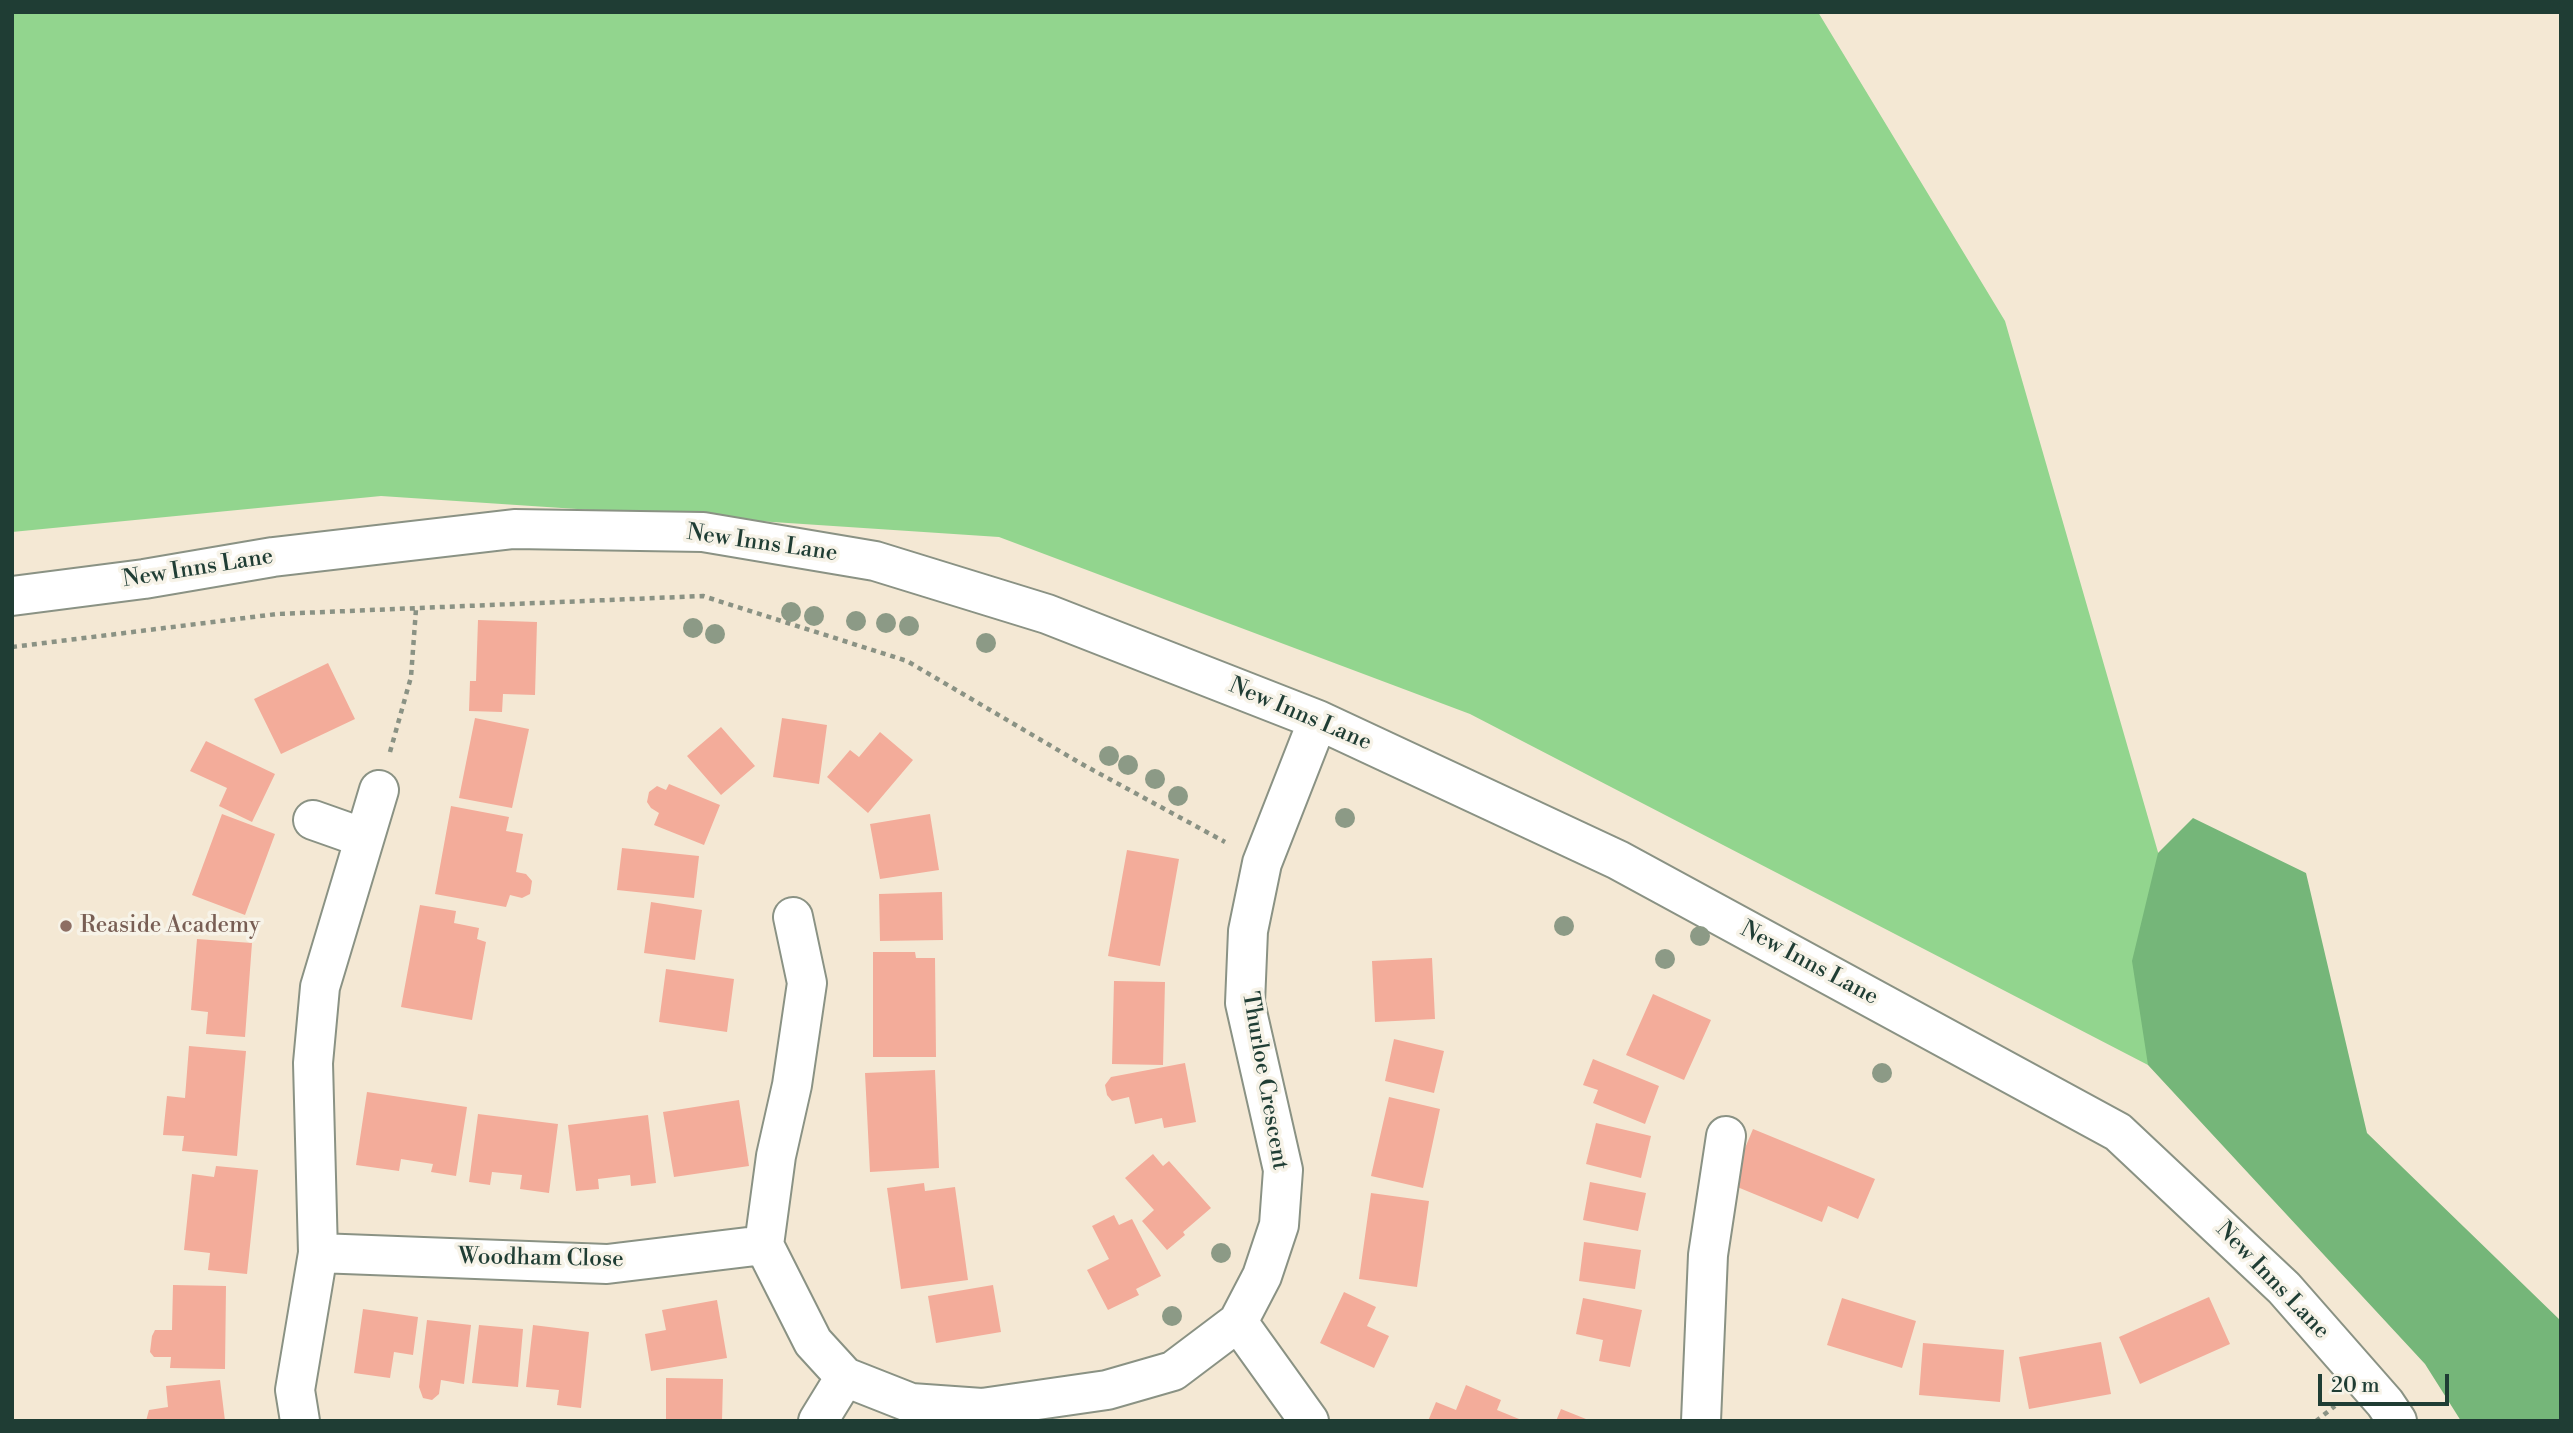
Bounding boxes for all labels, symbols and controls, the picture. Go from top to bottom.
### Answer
street label: New Inns Lane [685,520,839,568]
street label: New Inns Lane [121,543,275,595]
street label: New Inns Lane [1225,673,1375,757]
place label: Reaside Academy [80,912,260,940]
street label: New Inns Lane [1735,916,1883,1012]
marker: Reaside Academy [58,918,74,934]
street label: Thurloe Crescent [1235,990,1293,1172]
street label: New Inns Lane [2209,1217,2335,1345]
street label: Woodham Close [458,1244,624,1274]
scale bar [2321,1360,2452,1404]
text: 20 m [2331,1373,2380,1399]

